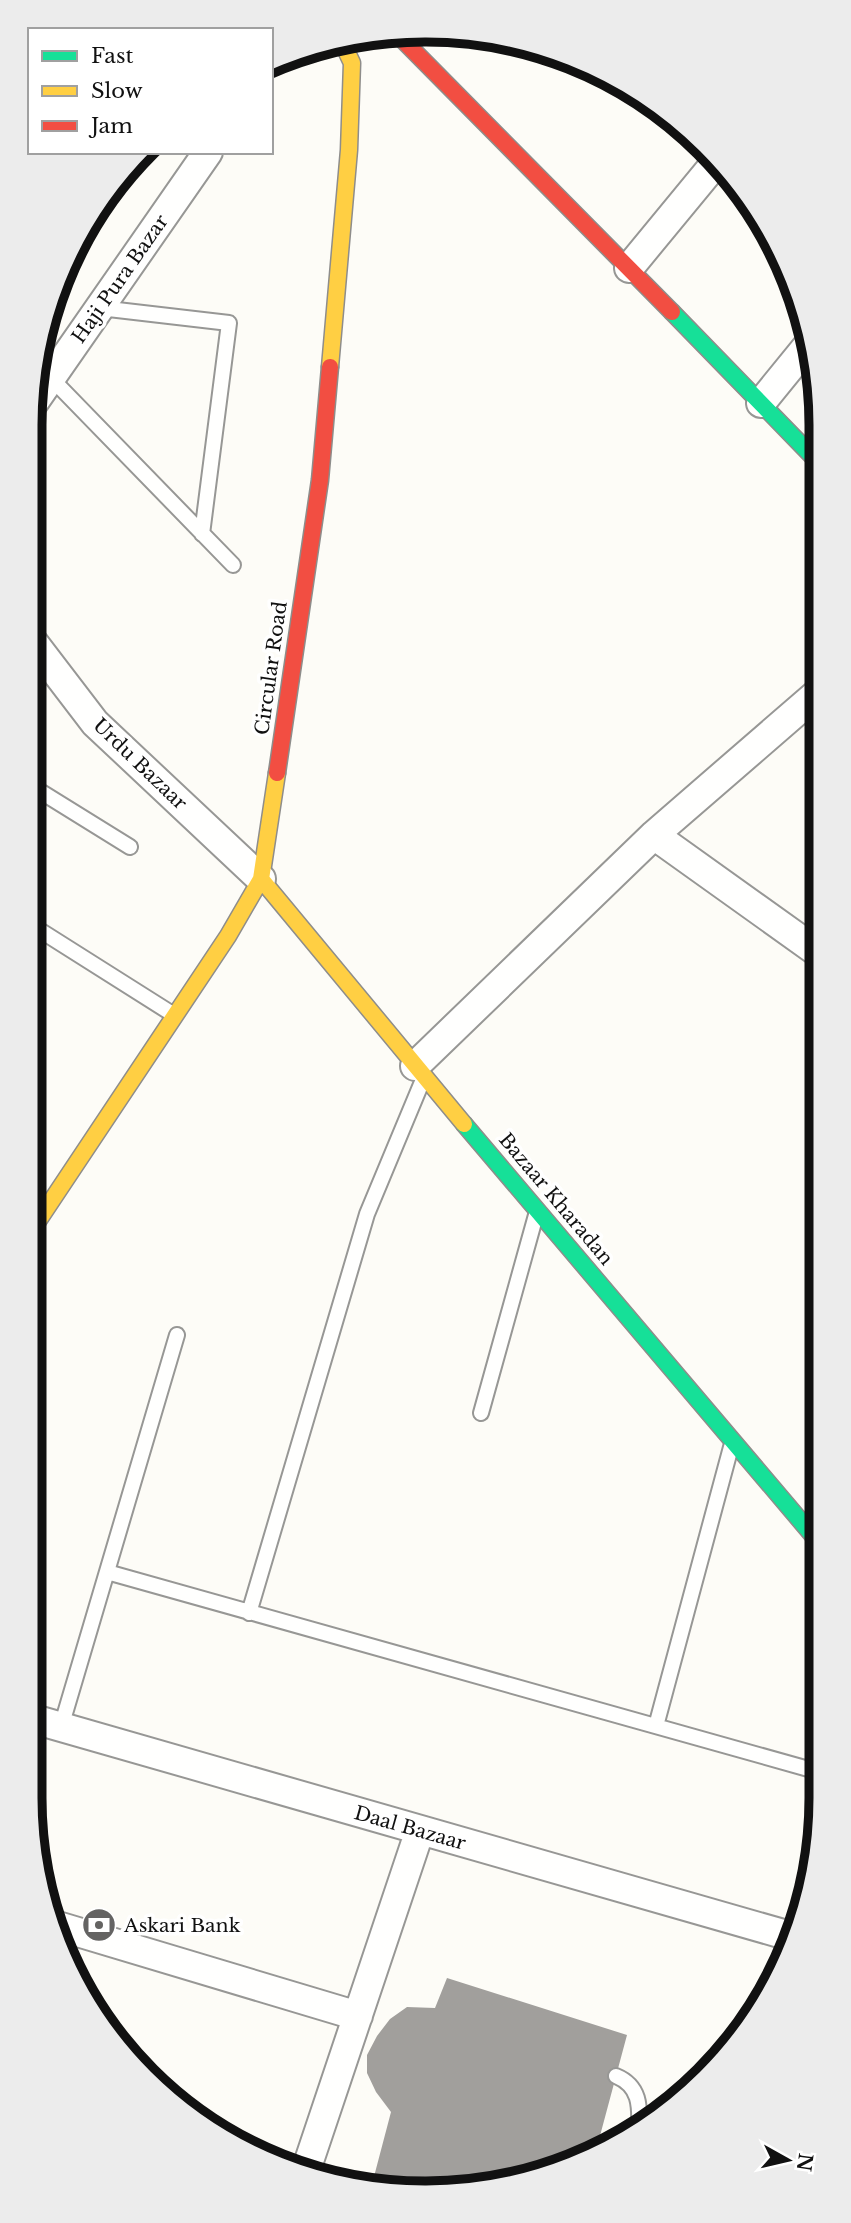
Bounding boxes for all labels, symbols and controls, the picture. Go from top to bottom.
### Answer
legend [28,28,273,154]
text: Fast [91,43,133,69]
text: Slow [91,78,143,104]
text: Jam [88,113,133,139]
street label: Haji Pura Bazar [67,210,173,348]
street label: Circular Road [250,600,292,736]
street label: Urdu Bazaar [88,714,192,814]
street label: Bazaar Kharadan [494,1128,618,1270]
street label: Daal Bazaar [351,1801,469,1855]
bank icon: Askari Bank [80,1906,118,1944]
place label: Askari Bank [123,1914,241,1937]
north arrow [753,2125,823,2195]
text: N [792,2152,817,2173]

